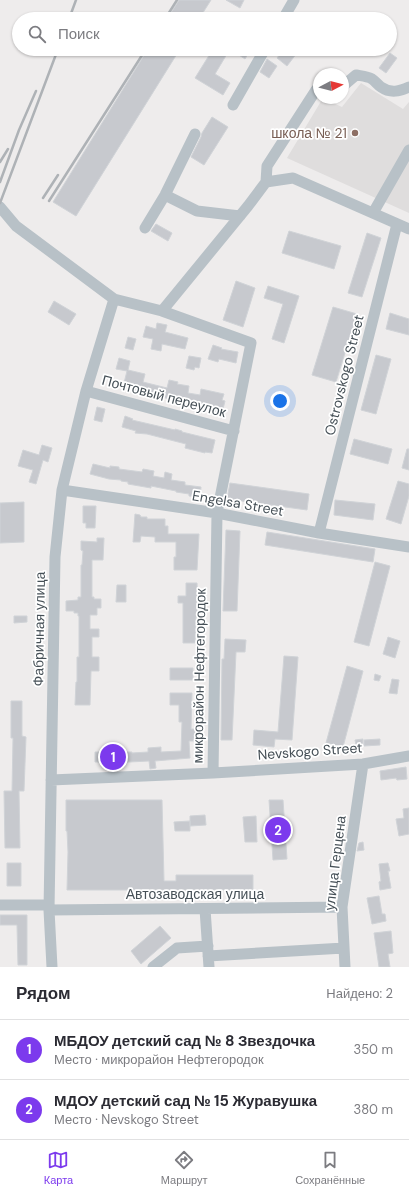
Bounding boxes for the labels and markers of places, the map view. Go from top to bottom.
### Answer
place label: школа № 21 [271,124,347,142]
marker: школа № 21 [350,128,360,138]
pin: 1 [100,742,126,772]
pin: 2 [265,815,291,845]

